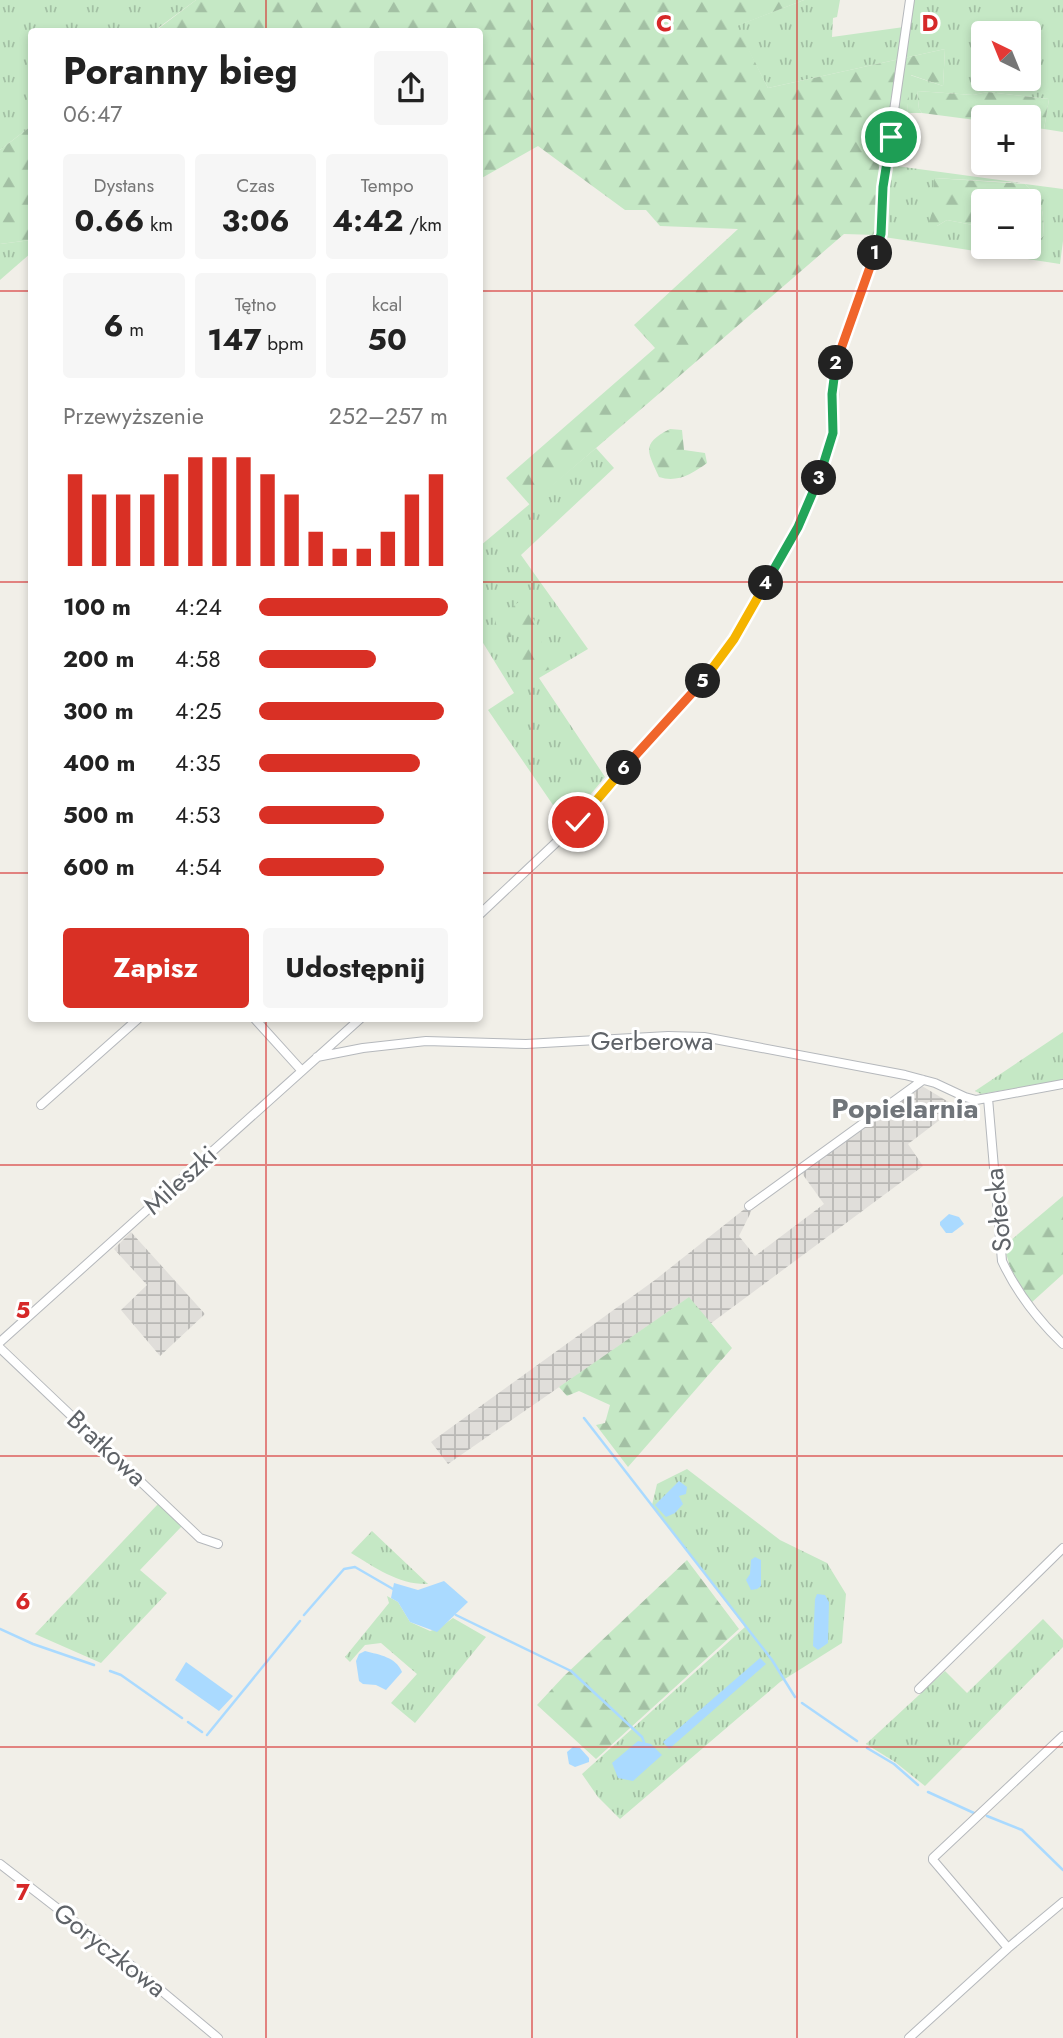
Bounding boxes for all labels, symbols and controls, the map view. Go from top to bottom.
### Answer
text: C [656,6,672,40]
text: D [922,6,939,40]
north arrow [971,21,1041,91]
map controls [971,21,1041,259]
text: Poranny bieg [63,43,298,98]
button: share [374,51,448,125]
text: 06:47 [63,97,122,131]
button: + [971,105,1041,175]
pin [861,107,921,167]
icon: arrive [872,118,910,156]
text: Dystans [94,172,154,199]
text: Czas [236,172,275,199]
text: Tempo [361,172,414,199]
button: − [971,189,1041,259]
text: 0.66 [75,199,144,242]
text: 3:06 [221,199,290,242]
text: 4:42 [332,199,403,242]
text: km [144,211,173,238]
text: /km [403,211,442,238]
pin: 1 [858,236,892,270]
text: 1 [870,239,879,266]
text: Tętno [235,291,276,318]
text: kcal [372,291,402,318]
text: 6 [104,304,124,347]
text: m [124,316,144,343]
text: 147 [207,318,262,361]
text: 50 [368,318,407,361]
text: bpm [262,330,304,357]
pin: 2 [818,346,854,380]
text: 2 [829,349,842,376]
text: Przewyższenie [63,399,204,433]
text: 252–257 m [329,399,448,433]
pin: 3 [802,461,836,496]
text: 3 [813,464,824,491]
pin: 4 [748,566,784,600]
text: 4 [759,569,772,596]
text: 100 m [63,590,131,624]
text: 4:24 [175,590,222,624]
text: 200 m [63,642,134,676]
text: 4:58 [175,642,221,676]
pin: 5 [686,664,720,698]
text: 5 [696,667,709,694]
text: 300 m [63,694,134,728]
text: 4:25 [175,694,221,728]
text: 400 m [63,746,135,780]
text: 4:35 [175,746,221,780]
pin: 6 [606,750,642,786]
text: 6 [617,754,630,781]
pin [548,792,608,852]
text: 500 m [63,798,134,832]
text: 4:53 [175,798,221,832]
icon: check [559,803,597,841]
text: 600 m [63,850,135,884]
text: 4:54 [175,850,222,884]
button: Zapisz [63,928,249,1008]
button: Udostępnij [263,928,448,1008]
street label: Gerberowa [590,1022,714,1060]
district label: Popielarnia [831,1088,979,1129]
street label: Mileszki [135,1136,225,1224]
street label: Sołecka [975,1166,1021,1254]
text: 5 [16,1293,30,1327]
street label: Bratkowa [58,1401,156,1495]
text: 6 [15,1584,31,1618]
text: 7 [16,1875,30,1909]
street label: Goryczkowa [45,1894,175,2006]

